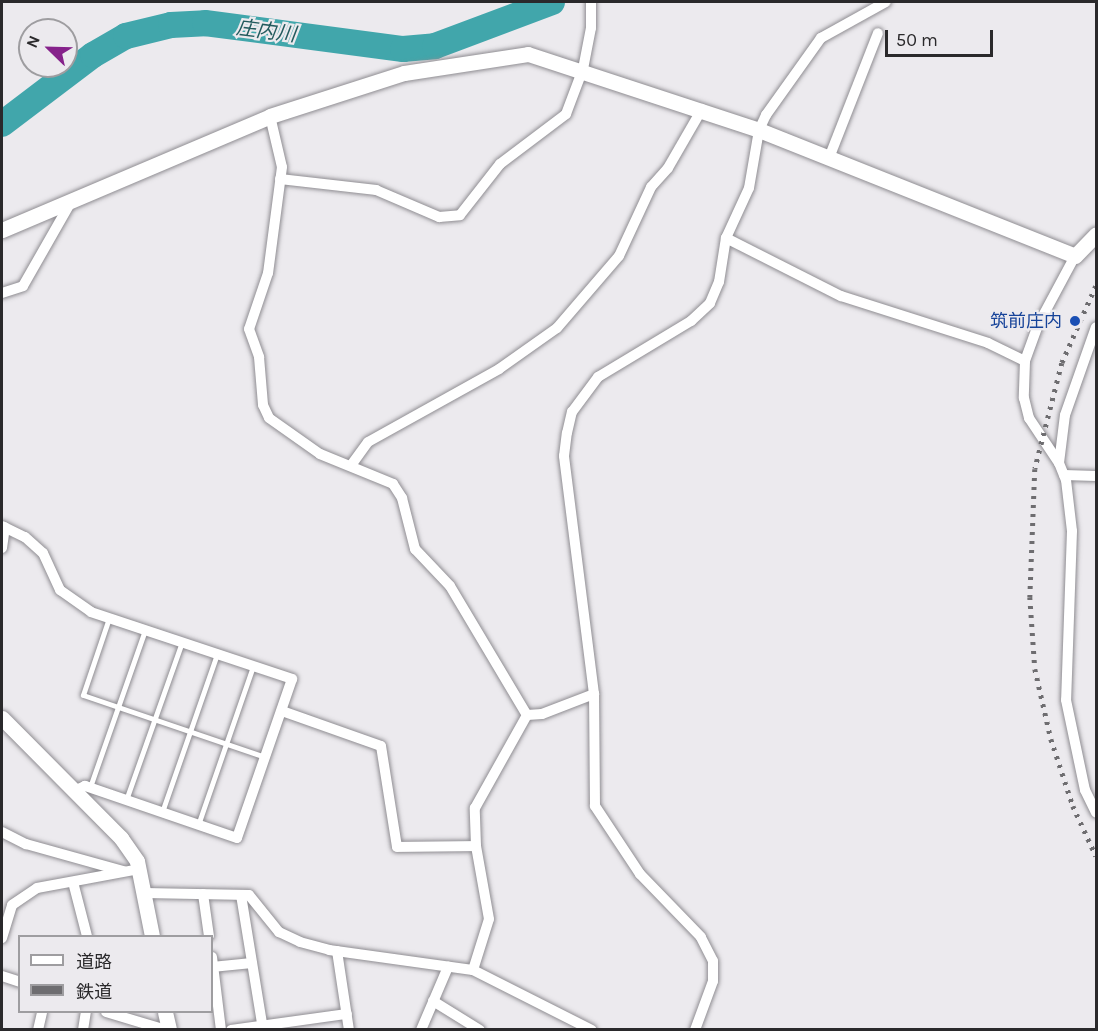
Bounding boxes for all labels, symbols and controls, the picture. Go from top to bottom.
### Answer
water label: 庄内川 [235,15,297,47]
north arrow [18,18,78,78]
scale bar [888,18,996,56]
text: 50 m [896,29,938,51]
text: N [22,33,44,51]
place label: 筑前庄内 [990,310,1062,332]
marker: 筑前庄内 [1066,312,1084,330]
legend [18,935,213,1013]
text: 道路 [76,951,112,973]
text: 鉄道 [76,981,112,1003]

